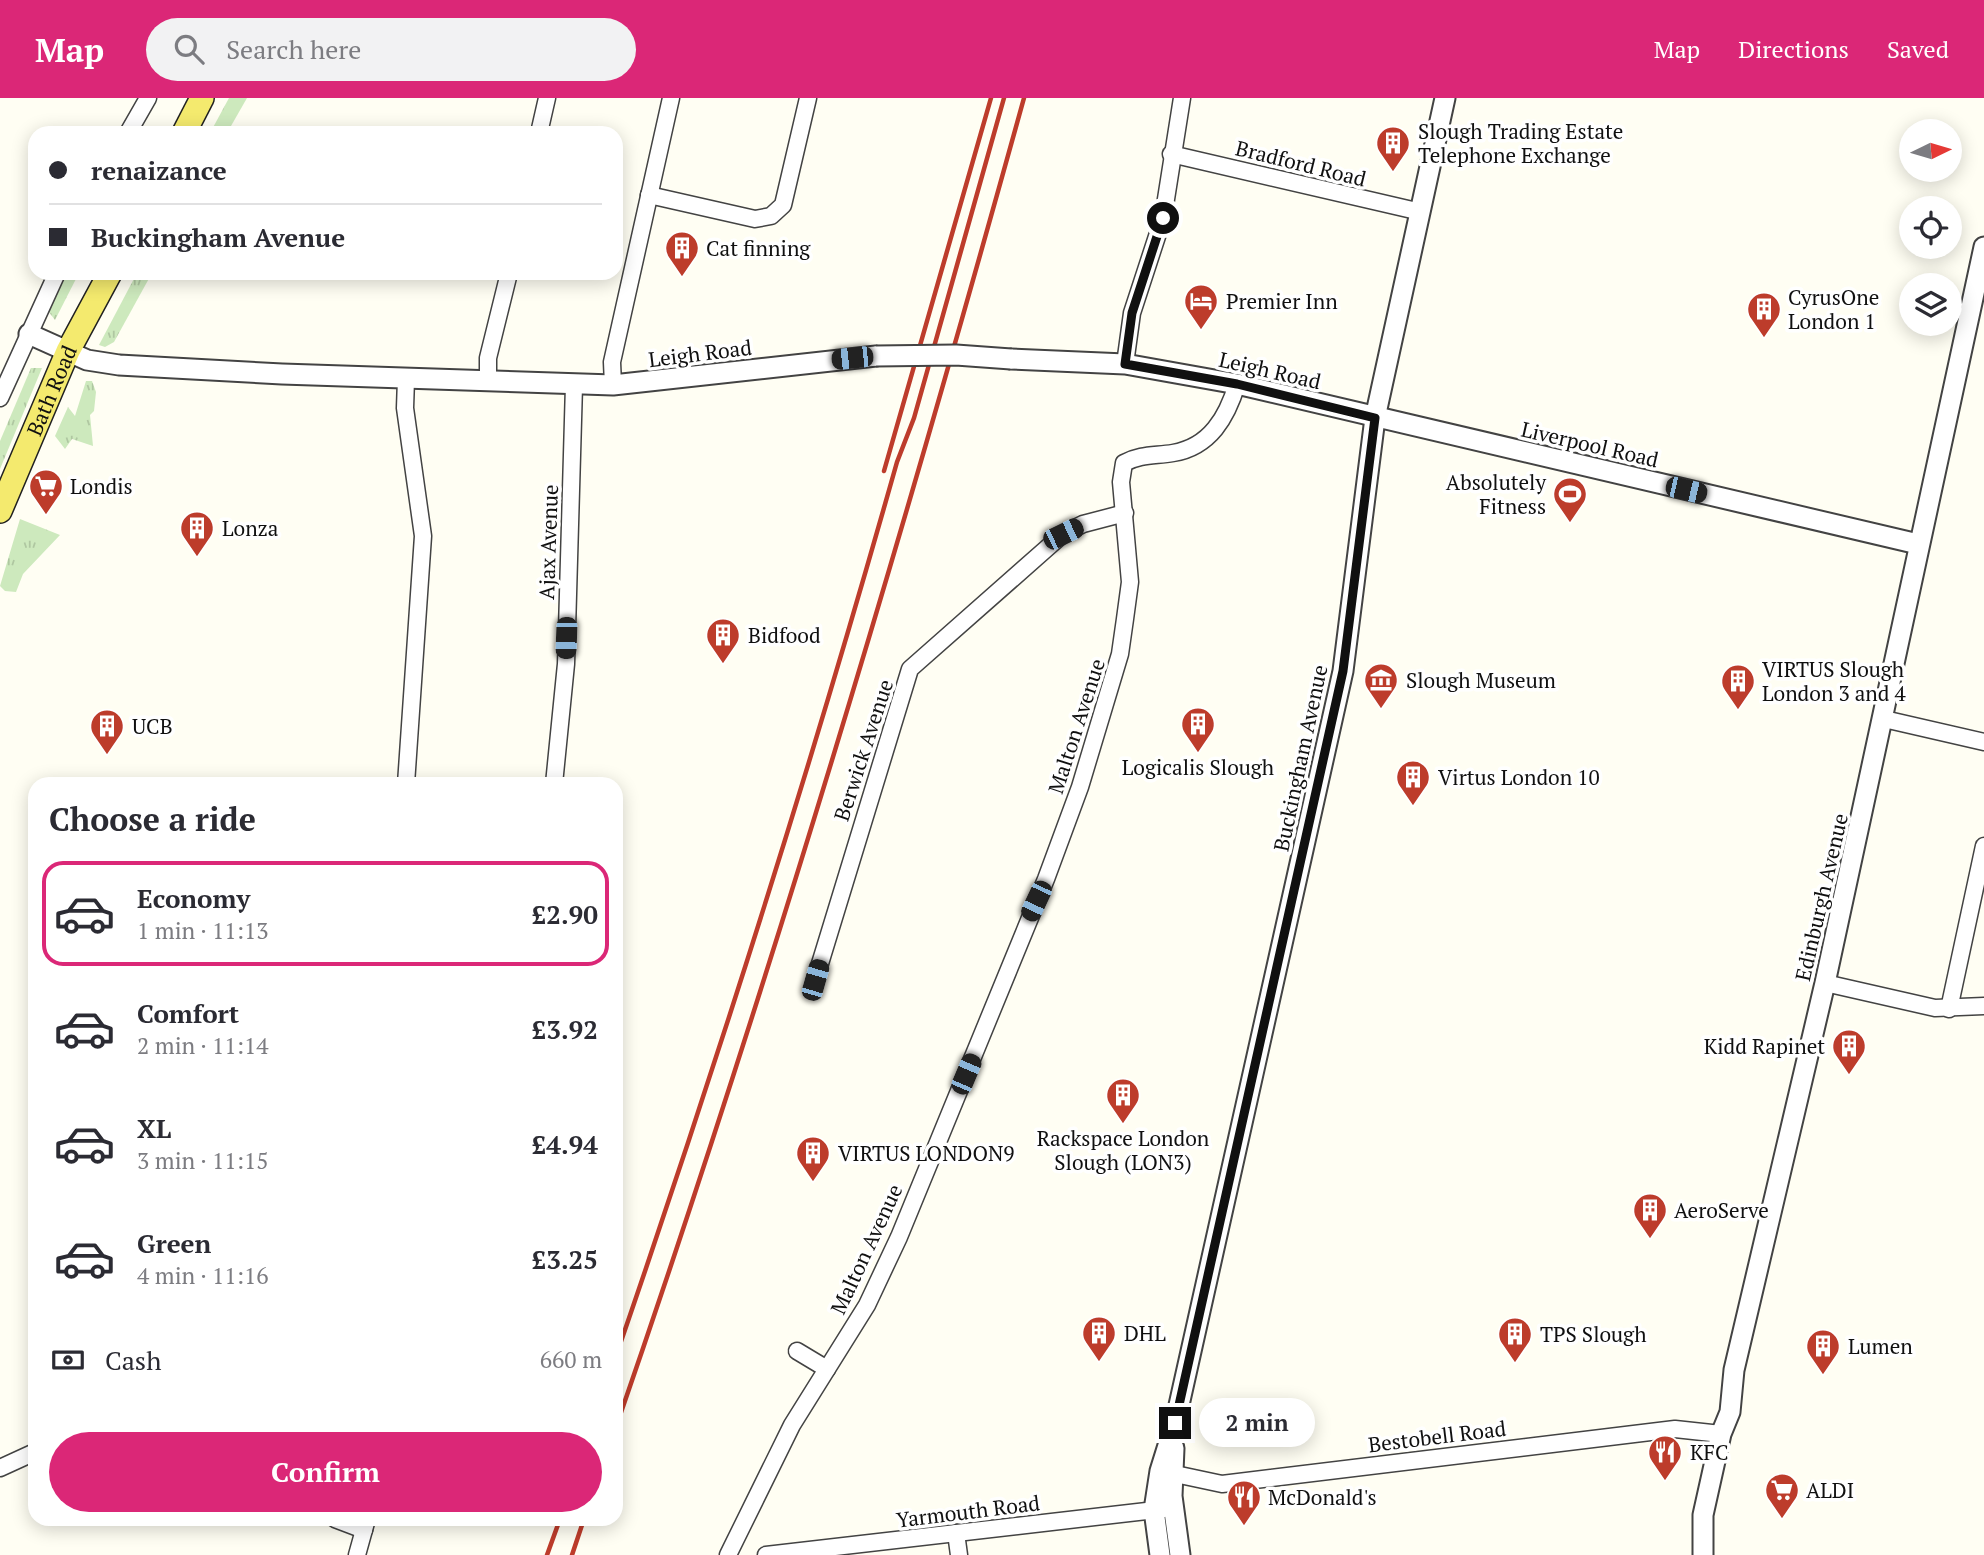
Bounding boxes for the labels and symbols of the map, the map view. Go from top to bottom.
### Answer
place label: Slough Trading Estate Telephone Exchange [1418,117,1623,169]
north arrow [1899,119,1962,182]
building icon: Slough Trading Estate Telephone Exchange [1374,124,1412,173]
street label: Bradford Road [1233,133,1369,193]
route start [1147,202,1179,234]
building icon: Cat finning [663,229,701,278]
place label: Cat finning [706,234,811,262]
hotel icon: Premier Inn [1182,282,1220,331]
place label: CyrusOne London 1 [1788,283,1879,335]
place label: Premier Inn [1226,287,1338,315]
building icon: CyrusOne London 1 [1745,290,1783,339]
street label: Leigh Road [647,333,754,373]
street label: Bath Road [20,341,83,440]
car [831,345,874,371]
street label: Leigh Road [1216,345,1324,395]
street label: Liverpool Road [1519,415,1662,473]
supermarket icon: Londis [27,467,65,516]
place label: Absolutely Fitness [1446,468,1546,520]
place label: Londis [70,472,133,500]
sports icon: Absolutely Fitness [1551,475,1589,524]
car [1664,475,1709,505]
street label: Ajax Avenue [532,484,564,600]
building icon: Lonza [178,509,216,558]
place label: Lonza [222,514,279,542]
car [1040,515,1087,553]
building icon: Bidfood [704,616,742,665]
car [555,617,578,659]
place label: Bidfood [748,621,821,649]
street label: Malton Avenue [1041,655,1111,797]
place label: VIRTUS Slough London 3 and 4 [1762,655,1907,707]
museum icon: Slough Museum [1362,661,1400,710]
street label: Buckingham Avenue [1267,662,1333,854]
building icon: VIRTUS Slough London 3 and 4 [1719,662,1757,711]
place label: Slough Museum [1406,666,1556,694]
street label: Berwick Avenue [827,676,899,824]
building icon: Logicalis Slough [1179,705,1217,754]
building icon: UCB [88,707,126,756]
place label: UCB [132,712,173,740]
place label: Logicalis Slough [1122,753,1274,781]
building icon: Virtus London 10 [1394,758,1432,807]
place label: Virtus London 10 [1438,763,1600,791]
street label: Edinburgh Avenue [1788,811,1854,983]
car [1018,878,1055,924]
car [800,957,831,1003]
building icon: Kidd Rapinet [1830,1027,1868,1076]
place label: Kidd Rapinet [1704,1032,1825,1060]
car [949,1051,984,1097]
building icon: Rackspace London Slough (LON3) [1104,1076,1142,1125]
place label: Rackspace London Slough (LON3) [1037,1124,1210,1176]
building icon: VIRTUS LONDON9 [794,1134,832,1183]
place label: VIRTUS LONDON9 [838,1139,1014,1167]
street label: Malton Avenue [824,1179,908,1319]
building icon: AeroServe [1631,1191,1669,1240]
place label: AeroServe [1674,1196,1769,1224]
building icon: DHL [1080,1314,1118,1363]
building icon: TPS Slough [1496,1315,1534,1364]
place label: DHL [1124,1319,1166,1347]
place label: TPS Slough [1540,1320,1647,1348]
building icon: Lumen [1804,1327,1842,1376]
place label: Lumen [1848,1332,1913,1360]
callout: 2 min [1200,1398,1315,1448]
route end [1159,1407,1191,1439]
street label: Bestobell Road [1367,1414,1508,1458]
restaurant icon: KFC [1646,1433,1684,1482]
place label: KFC [1690,1438,1729,1466]
supermarket icon: ALDI [1763,1471,1801,1520]
place label: ALDI [1806,1476,1854,1504]
restaurant icon: McDonald's [1225,1478,1263,1527]
place label: McDonald's [1268,1483,1377,1511]
street label: Yarmouth Road [895,1488,1042,1534]

